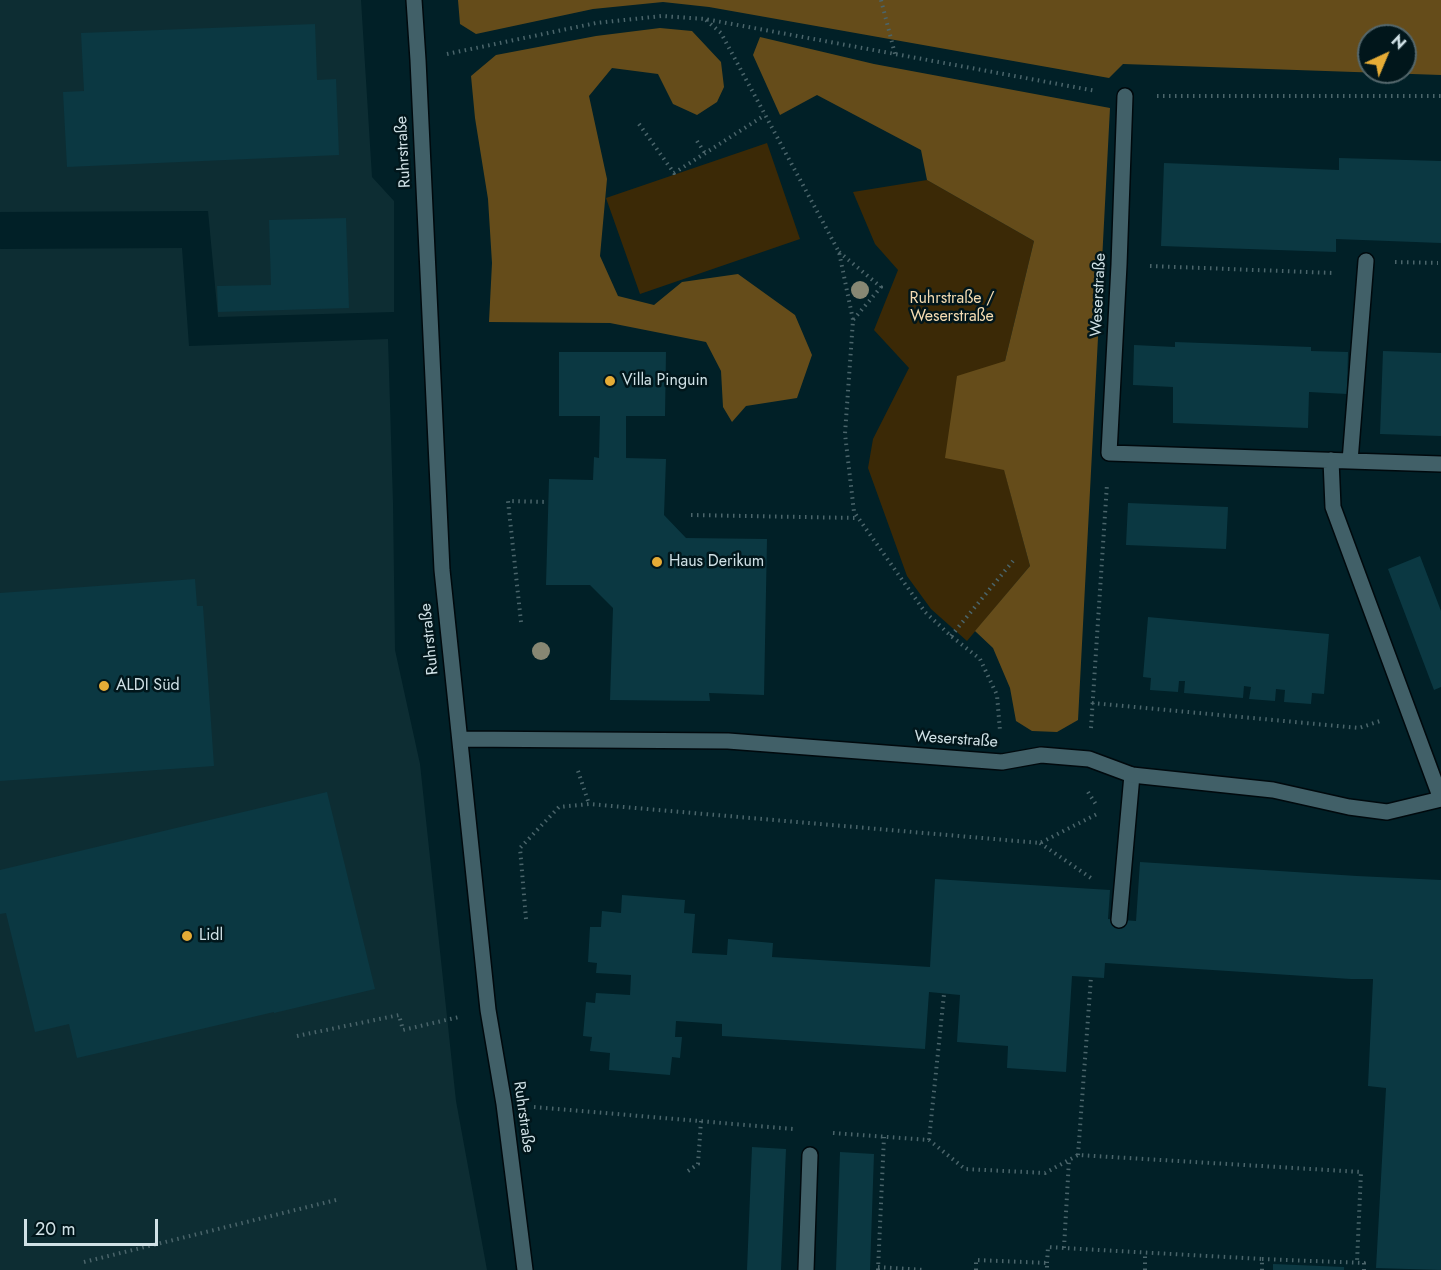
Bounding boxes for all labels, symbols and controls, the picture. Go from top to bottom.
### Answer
north arrow [1357,24,1417,84]
text: N [1386,29,1411,55]
street label: Ruhrstraße [393,116,415,188]
street label: Weserstraße [1087,253,1111,337]
park label: Ruhrstraße / Weserstraße [909,289,995,327]
place label: Villa Pinguin [622,371,708,391]
marker: Villa Pinguin [603,374,617,388]
place label: Haus Derikum [669,552,764,572]
marker: Haus Derikum [650,555,664,569]
street label: Ruhrstraße [417,602,443,676]
place label: ALDI Süd [116,676,180,696]
marker: ALDI Süd [97,679,111,693]
street label: Weserstraße [914,728,998,752]
place label: Lidl [199,926,223,946]
marker: Lidl [180,929,194,943]
street label: Ruhrstraße [508,1080,538,1154]
scale bar [27,1207,160,1245]
text: 20 m [35,1216,75,1242]

